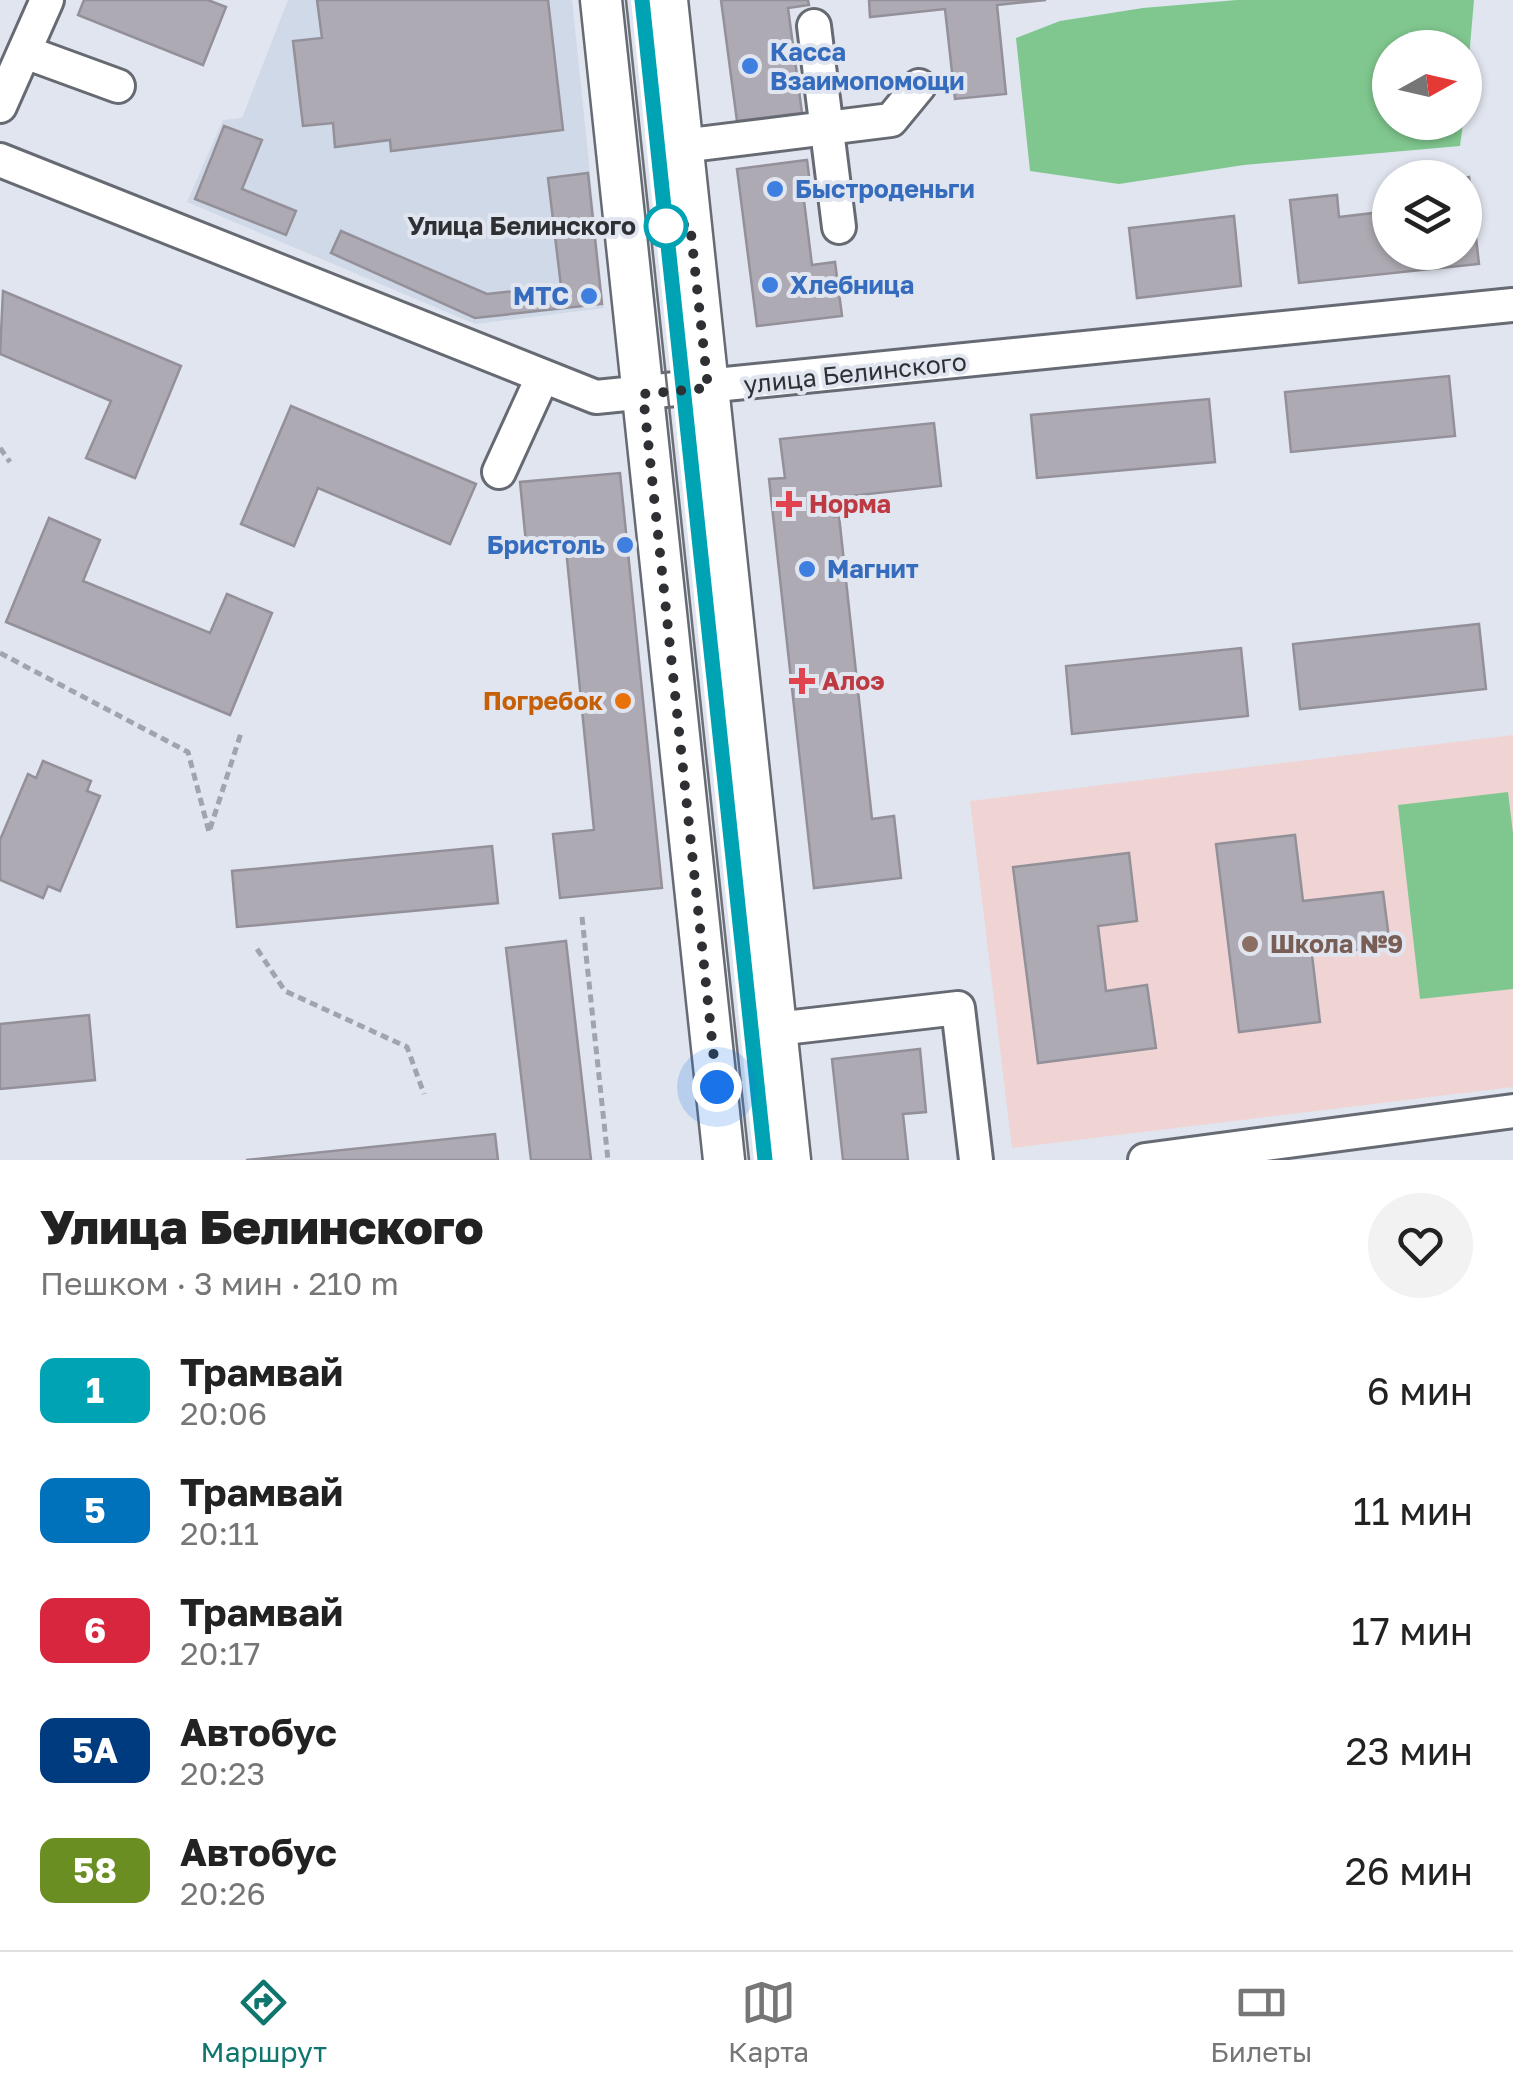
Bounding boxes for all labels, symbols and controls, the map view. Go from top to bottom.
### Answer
north arrow [1372,30,1482,140]
map controls [1372,30,1482,270]
place label: Касса Взаимопомощи [770,36,965,96]
marker: Касса Взаимопомощи [739,55,761,77]
button: layers [1372,160,1482,270]
place label: Быстроденьги [795,173,975,204]
marker: Быстроденьги [764,178,786,200]
marker: Улица Белинского [645,205,687,247]
place label: Улица Белинского [407,210,636,241]
place label: Хлебница [790,269,914,300]
marker: Хлебница [759,274,781,296]
place label: МТС [513,280,569,311]
marker: МТС [578,285,600,307]
street label: улица Белинского [742,345,968,400]
place label: Норма [809,488,891,519]
marker: Норма [778,493,800,515]
place label: Бристоль [487,529,605,560]
marker: Бристоль [614,534,636,556]
place label: Магнит [827,553,919,584]
marker: Магнит [796,558,818,580]
place label: Алоэ [822,665,885,696]
marker: Алоэ [791,670,813,692]
place label: Погребок [483,685,603,716]
marker: Погребок [612,690,634,712]
place label: Школа №9 [1270,928,1403,959]
marker: Школа №9 [1239,933,1261,955]
your location [692,1062,742,1112]
button: heart [1368,1193,1473,1298]
text: Улица Белинского [40,1197,484,1255]
text: Пешком · 3 мин · 210 m [40,1264,399,1302]
text: Трамвай [180,1349,343,1394]
text: 6 мин [1367,1368,1473,1413]
text: 1 [86,1369,104,1411]
text: 20:06 [180,1394,267,1432]
text: Трамвай [180,1469,343,1514]
text: 11 мин [1353,1488,1473,1533]
text: 5 [84,1489,106,1531]
text: 20:11 [180,1514,259,1552]
text: Трамвай [180,1589,343,1634]
text: 17 мин [1351,1608,1473,1653]
text: 6 [84,1609,106,1651]
text: 20:17 [180,1634,260,1672]
text: Автобус [180,1709,337,1754]
text: 23 мин [1346,1728,1473,1773]
text: 5А [72,1729,118,1771]
text: 20:23 [180,1754,265,1792]
text: Автобус [180,1829,337,1874]
text: 26 мин [1345,1848,1473,1893]
text: 58 [73,1849,117,1891]
text: 20:26 [180,1874,266,1912]
tab: Маршрут [201,1975,327,2068]
tab: Карта [728,1975,809,2068]
tab: Билеты [1210,1975,1312,2068]

